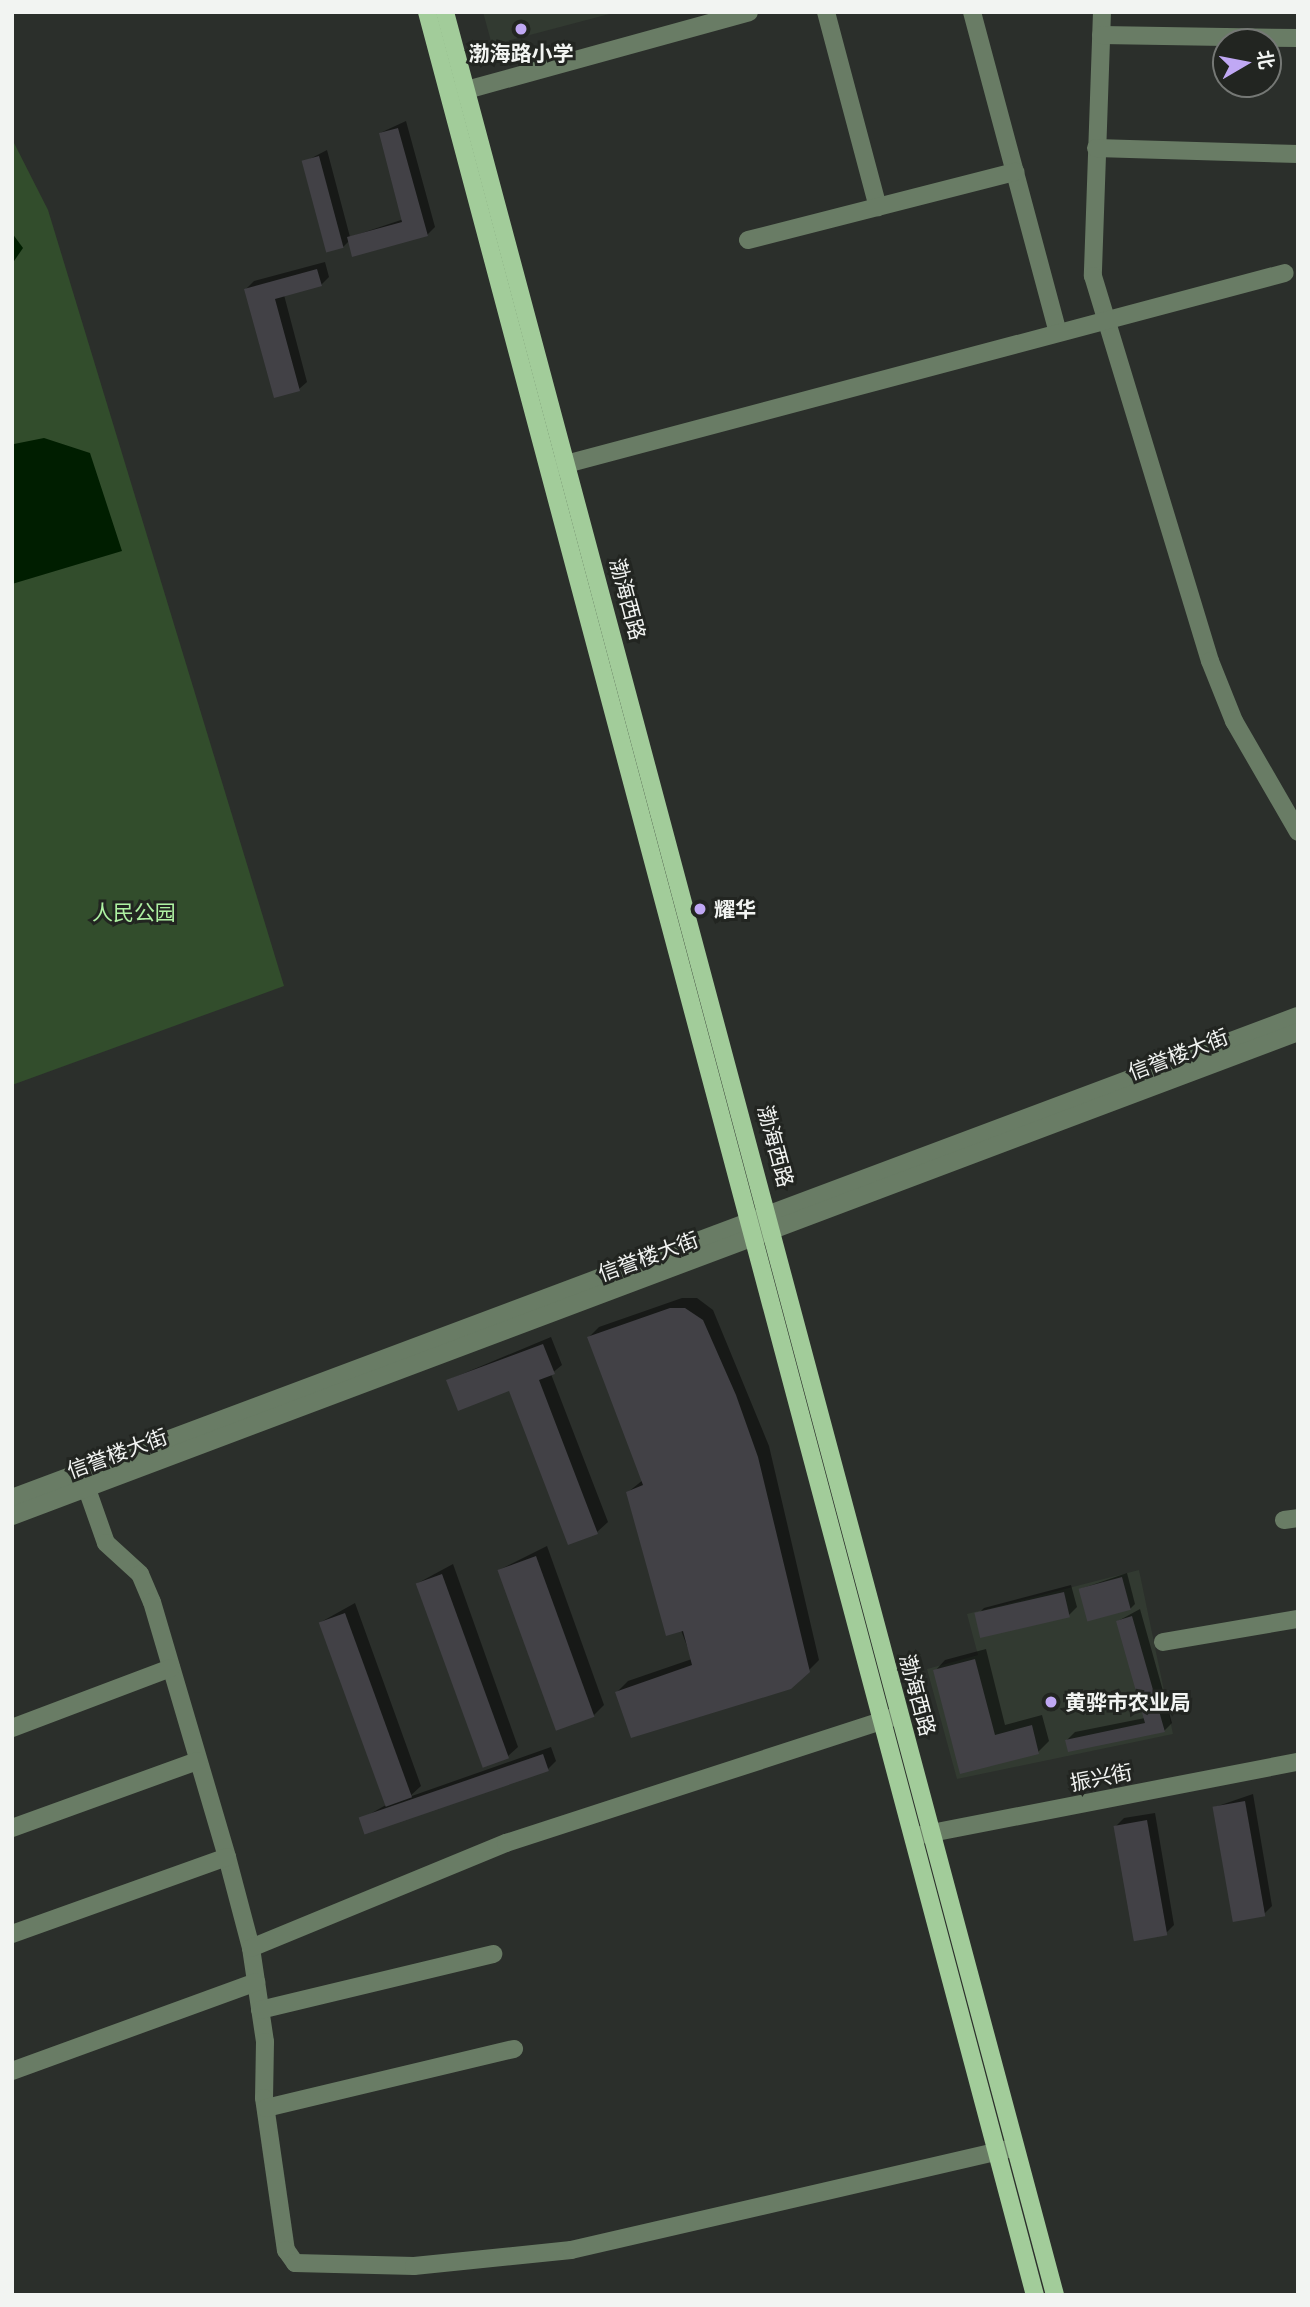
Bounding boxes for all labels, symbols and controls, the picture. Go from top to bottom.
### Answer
marker: 渤海路小学 [513,21,529,37]
north arrow [1212,28,1282,98]
place label: 渤海路小学 [469,40,573,66]
text: 北 [1250,48,1282,71]
street label: 渤海西路 [605,555,651,643]
place label: 耀华 [714,896,756,922]
park label: 人民公园 [92,899,176,925]
marker: 耀华 [692,901,708,917]
street label: 信誉楼大街 [1124,1023,1232,1085]
street label: 渤海西路 [753,1102,799,1190]
street label: 信誉楼大街 [594,1226,702,1286]
street label: 信誉楼大街 [63,1423,171,1483]
street label: 渤海西路 [895,1651,941,1739]
place label: 黄骅市农业局 [1065,1689,1191,1715]
marker: 黄骅市农业局 [1043,1694,1059,1710]
street label: 振兴街 [1068,1759,1134,1795]

